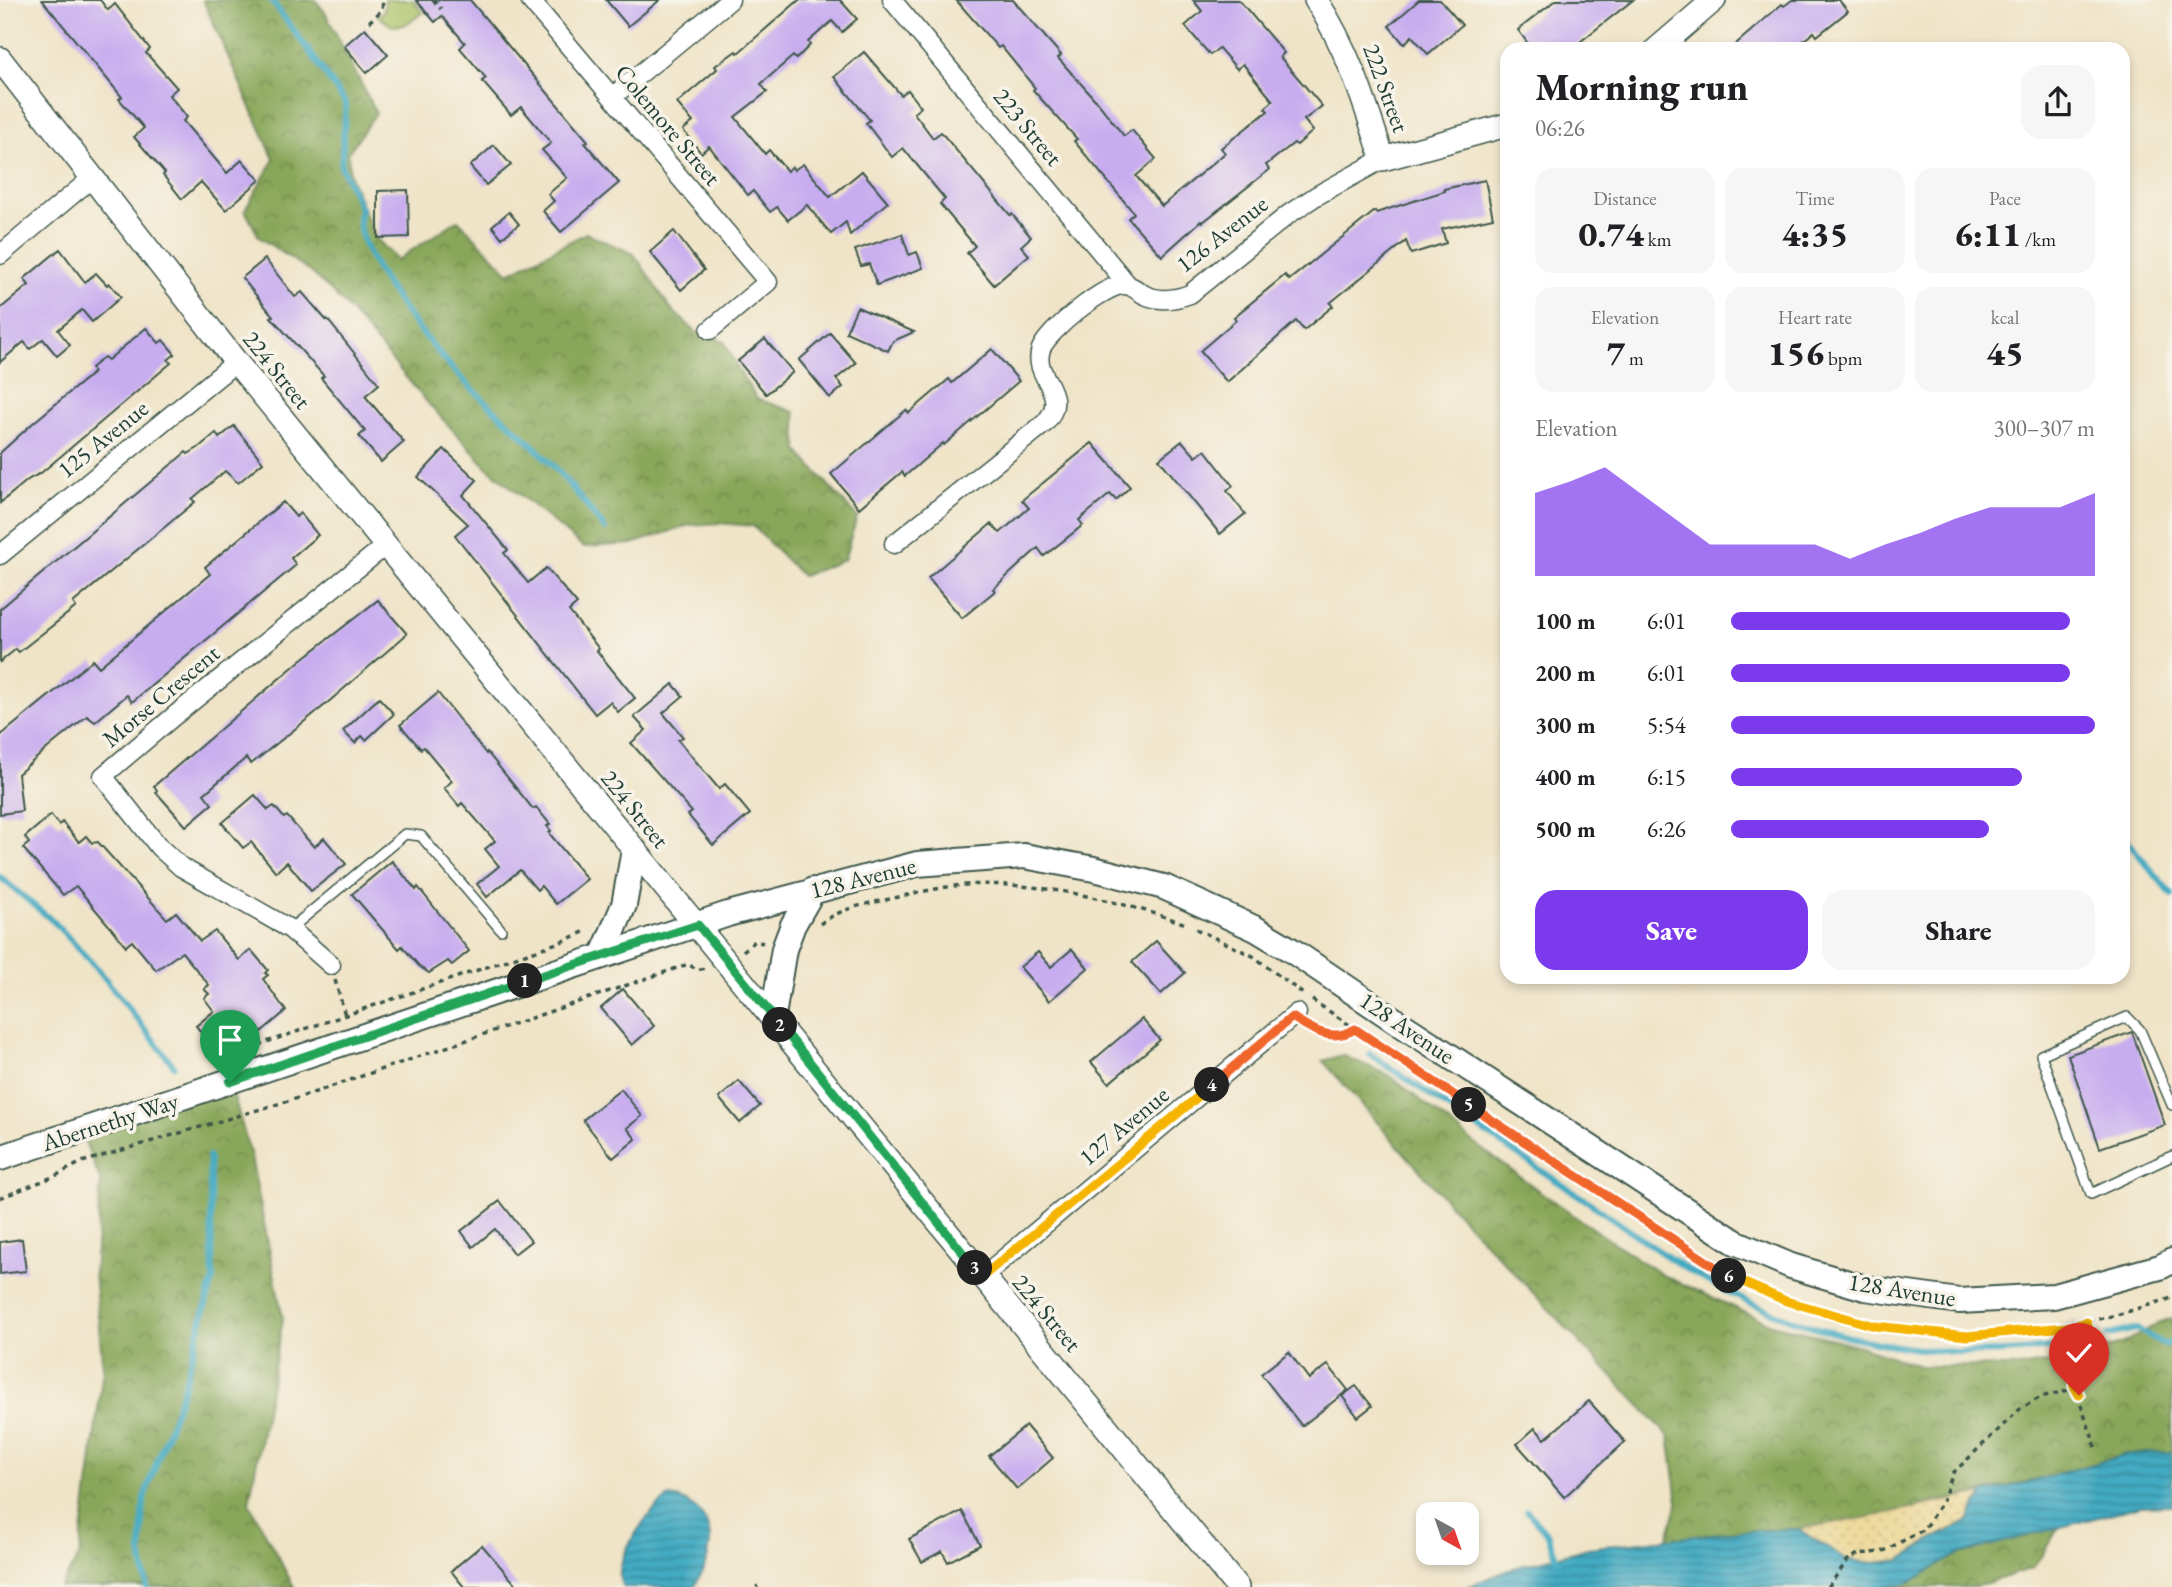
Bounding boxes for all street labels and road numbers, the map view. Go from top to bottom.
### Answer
street label: 222 Street [1356,39,1417,137]
street label: Colemore Street [609,58,728,192]
street label: 223 Street [987,81,1070,172]
street label: 126 Avenue [1169,188,1274,279]
street label: 224 Street [236,324,319,416]
street label: 125 Avenue [51,393,155,485]
street label: Morse Crescent [96,637,226,754]
street label: 224 Street [594,763,677,855]
street label: 128 Avenue [807,849,919,906]
street label: 128 Avenue [1354,984,1461,1071]
street label: 127 Avenue [1072,1079,1175,1172]
street label: Abernethy Way [37,1085,183,1159]
street label: 128 Avenue [1846,1266,1958,1313]
street label: 224 Street [1006,1267,1089,1358]

